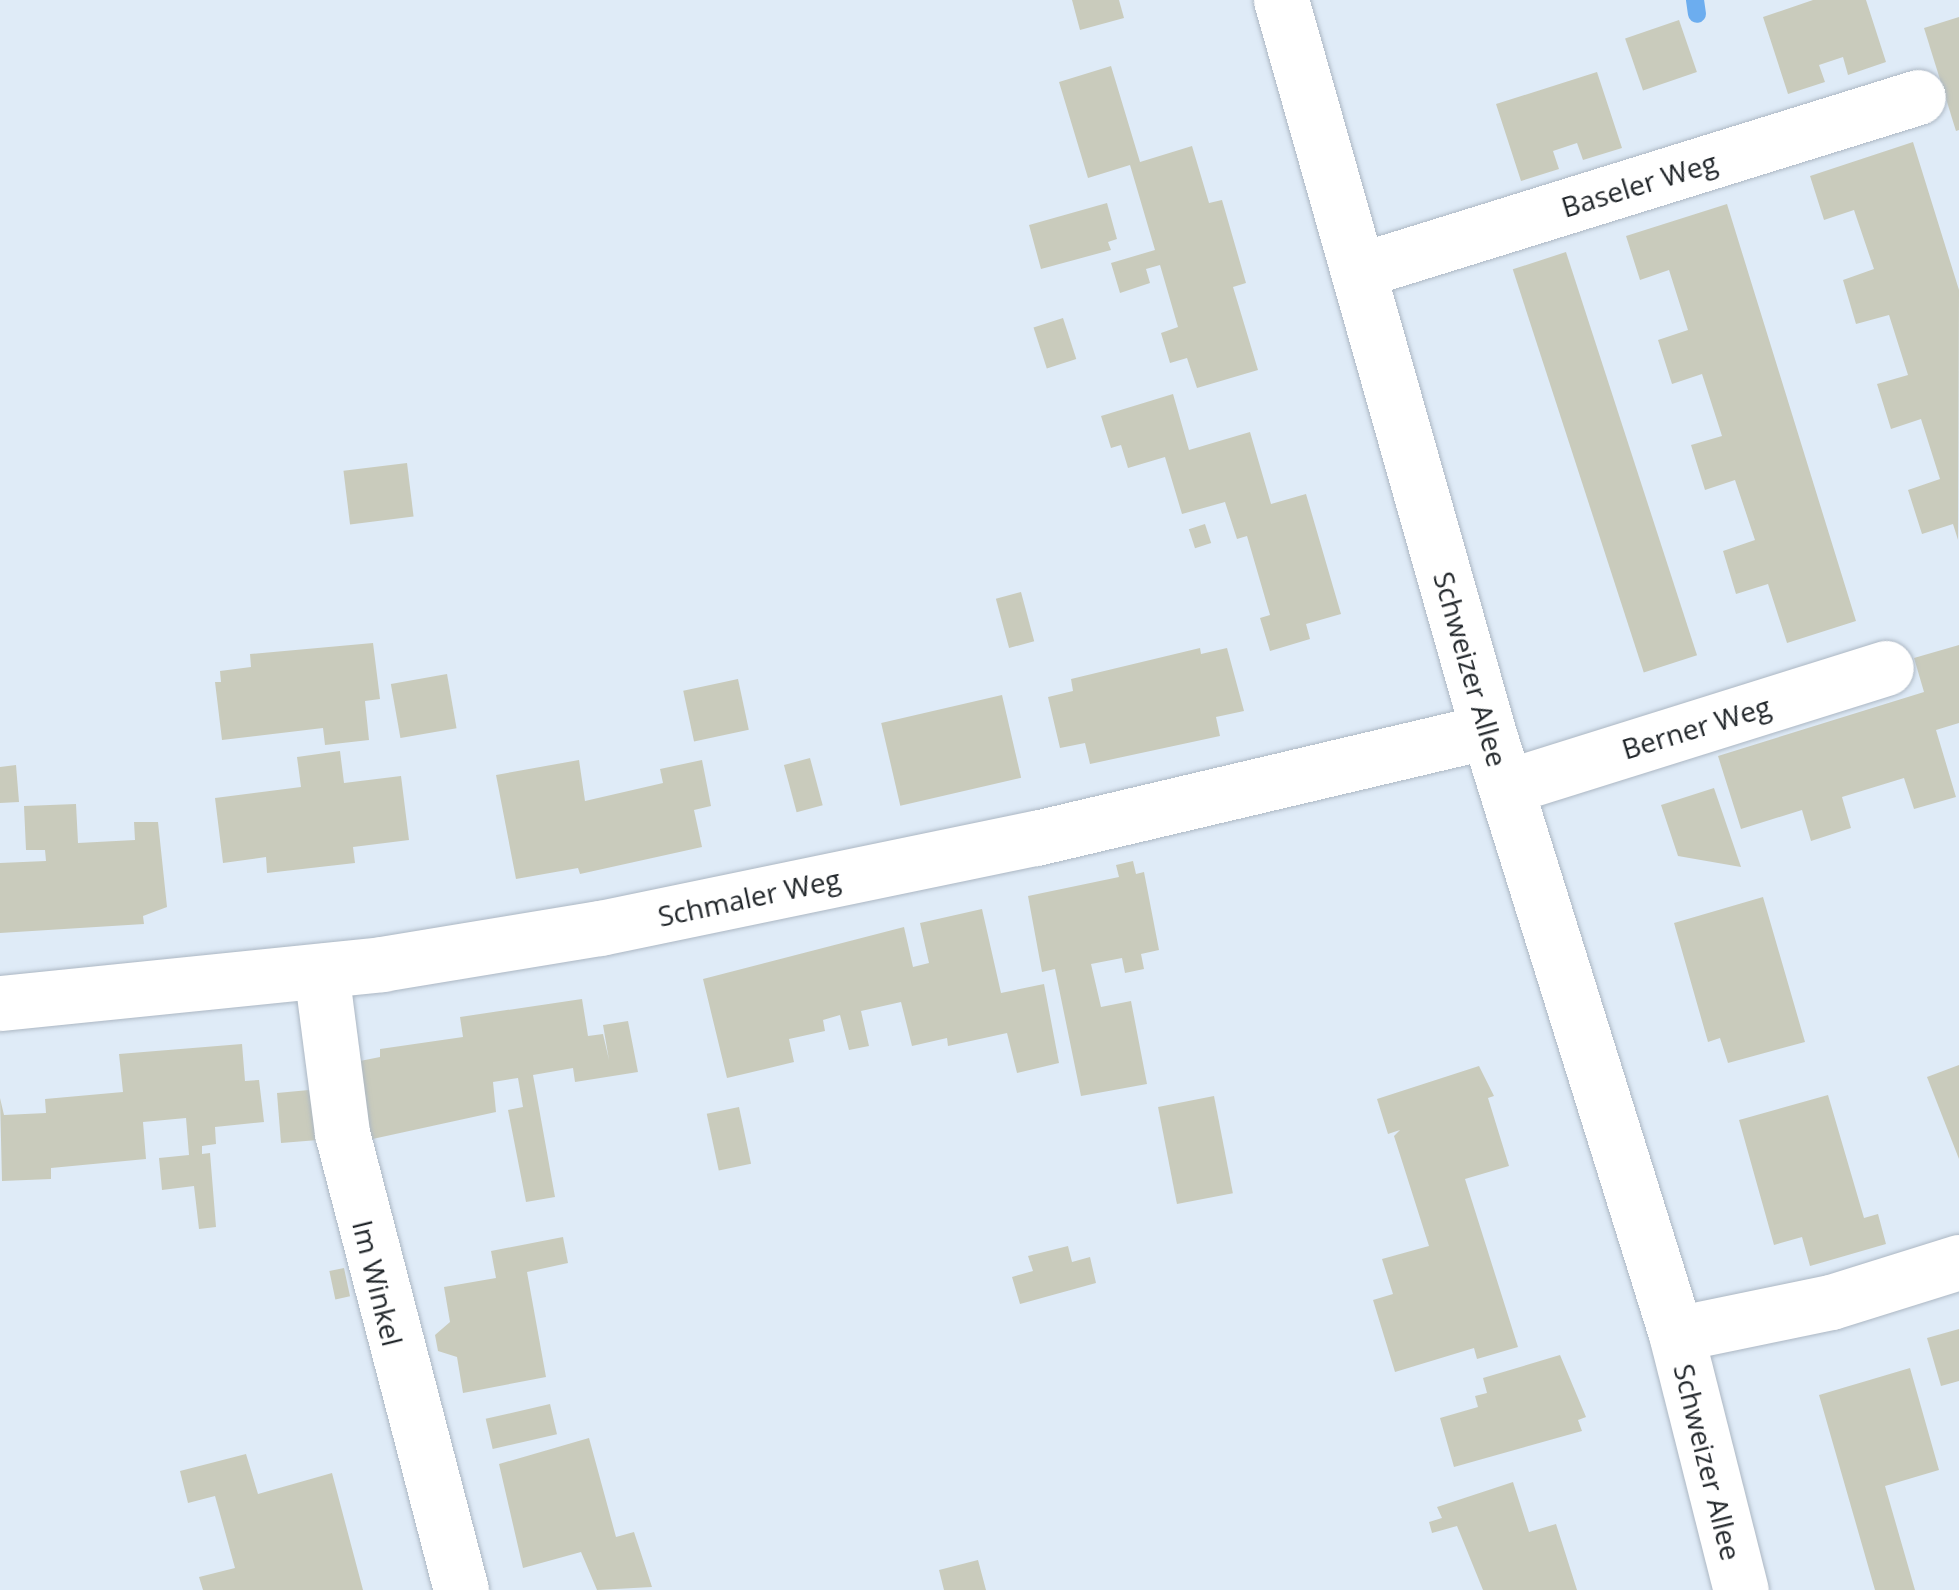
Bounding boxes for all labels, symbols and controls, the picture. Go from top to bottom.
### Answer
street label: Baseler Weg [1557,144,1721,224]
street label: Schweizer Allee [1427,568,1515,770]
street label: Berner Weg [1618,688,1774,766]
street label: Schmaler Weg [655,861,843,933]
street label: Im Winkel [346,1217,410,1349]
street label: Schweizer Allee [1667,1360,1749,1564]

